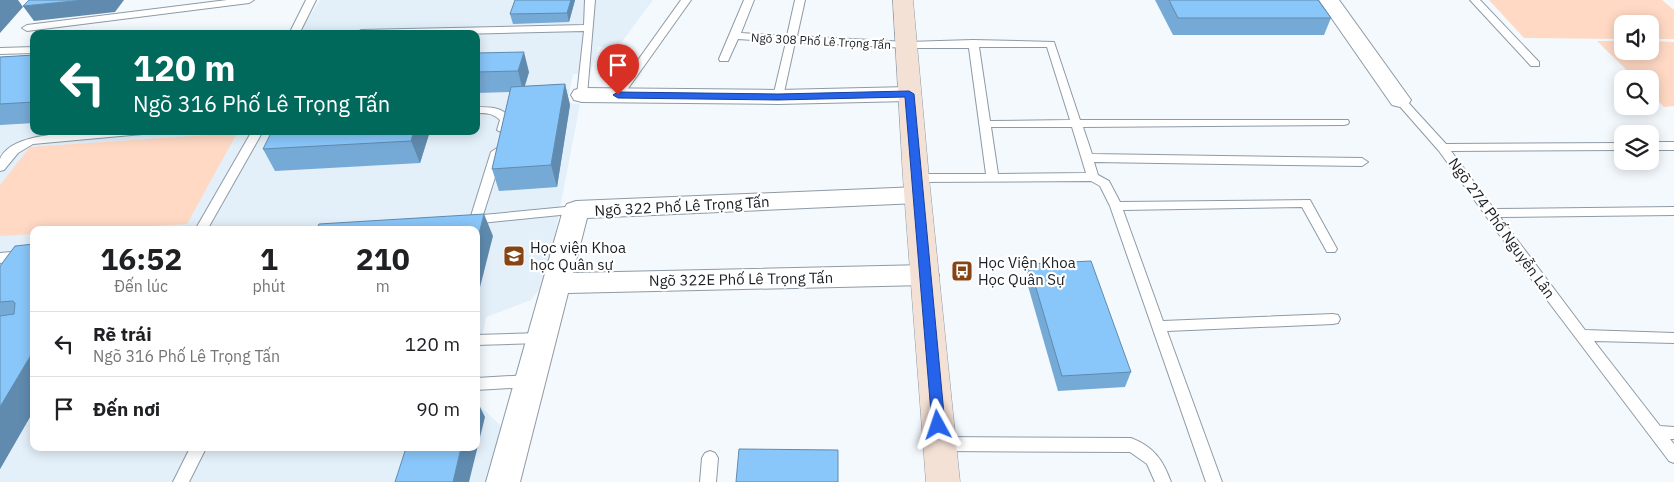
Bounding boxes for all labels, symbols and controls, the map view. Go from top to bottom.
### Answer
map controls [1614,15,1659,170]
button: sound [1614,15,1659,60]
street label: Ngõ 308 Phố Lê Trọng Tấn [751,30,891,52]
pin [597,44,639,95]
text: 120 m [133,45,236,91]
icon: left [50,50,115,115]
icon: arrive [604,51,632,79]
button: search [1614,70,1659,115]
text: Ngõ 316 Phố Lê Trọng Tấn [133,89,390,118]
button: layers [1614,125,1659,170]
street label: Ngõ 274 Phố Nguyễn Lân [1445,154,1559,302]
street label: Ngõ 322 Phố Lê Trọng Tấn [594,192,770,220]
place label: Học viện Khoa học Quân sự [530,238,626,274]
text: 16:52 [100,239,182,278]
text: 1 [260,239,278,278]
text: 210 [356,239,410,278]
school or university icon: Học viện Khoa học Quân sự [502,244,526,268]
place label: Học Viện Khoa Học Quân Sự [978,253,1076,289]
bus stop icon: Học Viện Khoa Học Quân Sự [950,259,974,283]
street label: Ngõ 322E Phố Lê Trọng Tấn [649,268,833,290]
text: Đến lúc [114,276,168,296]
text: phút [252,276,285,296]
text: m [376,276,390,296]
text: Rẽ trái [93,322,152,346]
icon: left [50,330,78,358]
text: 120 m [405,332,460,356]
text: Ngõ 316 Phố Lê Trọng Tấn [93,346,280,366]
icon: arrive [50,395,78,423]
text: Đến nơi [93,397,160,421]
text: 90 m [416,397,460,421]
position arrow [911,398,963,450]

